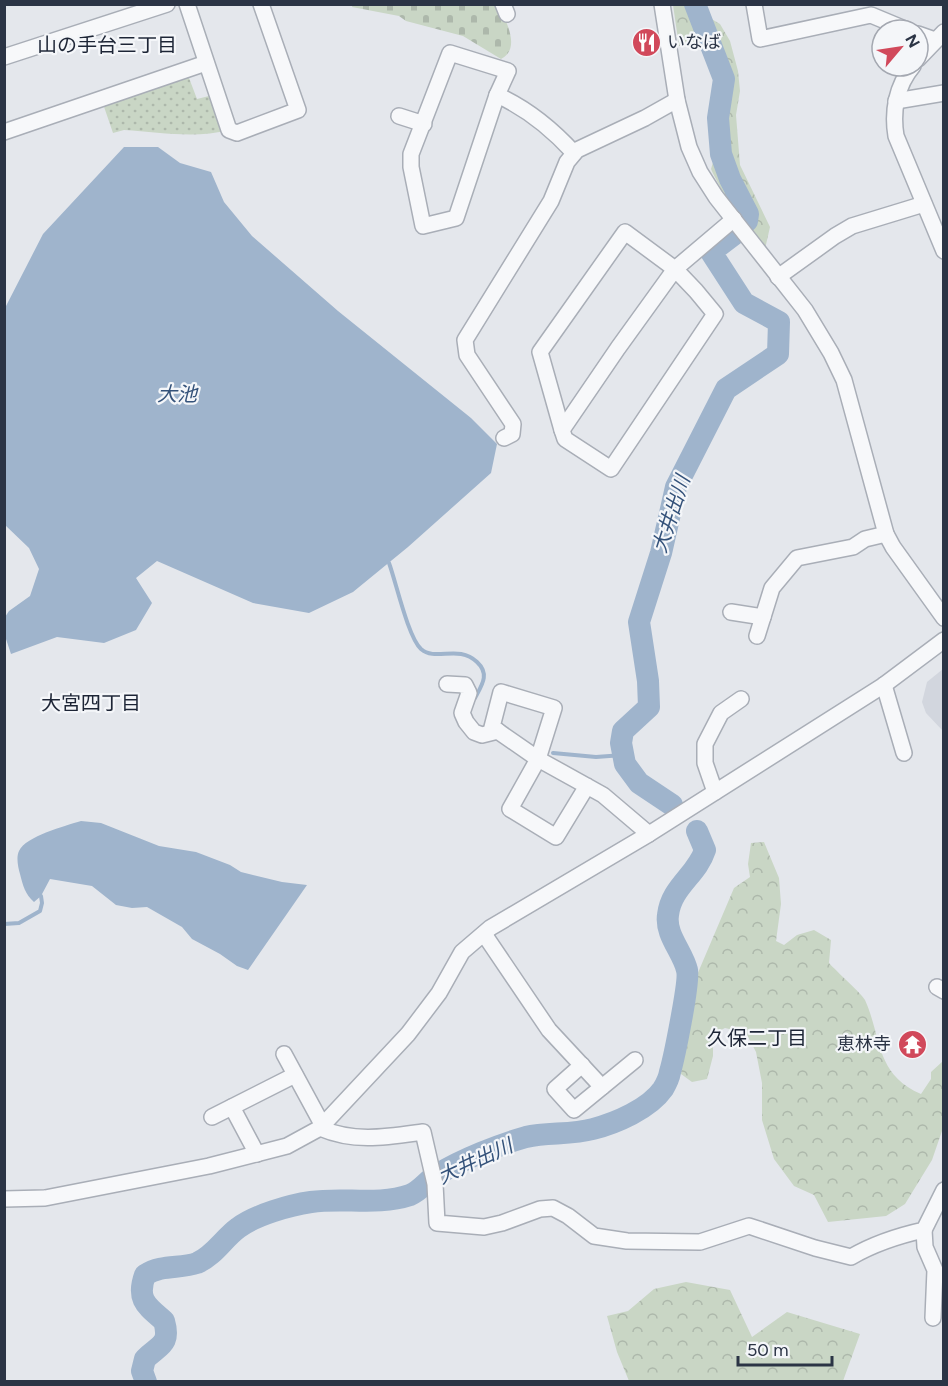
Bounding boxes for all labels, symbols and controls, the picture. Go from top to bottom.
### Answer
north arrow [870,18,930,78]
restaurant icon: いなば [630,26,662,58]
place label: いなば [667,31,721,53]
text: N [901,31,924,51]
district label: 山の手台三丁目 [37,33,177,57]
water label: 大池 [157,382,199,406]
water label: 大井出川 [647,470,695,556]
district label: 大宮四丁目 [41,691,141,715]
district label: 久保二丁目 [707,1026,807,1050]
temple icon: 恵林寺 [896,1028,928,1060]
place label: 恵林寺 [837,1033,891,1055]
water label: 大井出川 [434,1132,518,1189]
scale bar [738,1329,832,1367]
text: 50 m [747,1339,789,1361]

